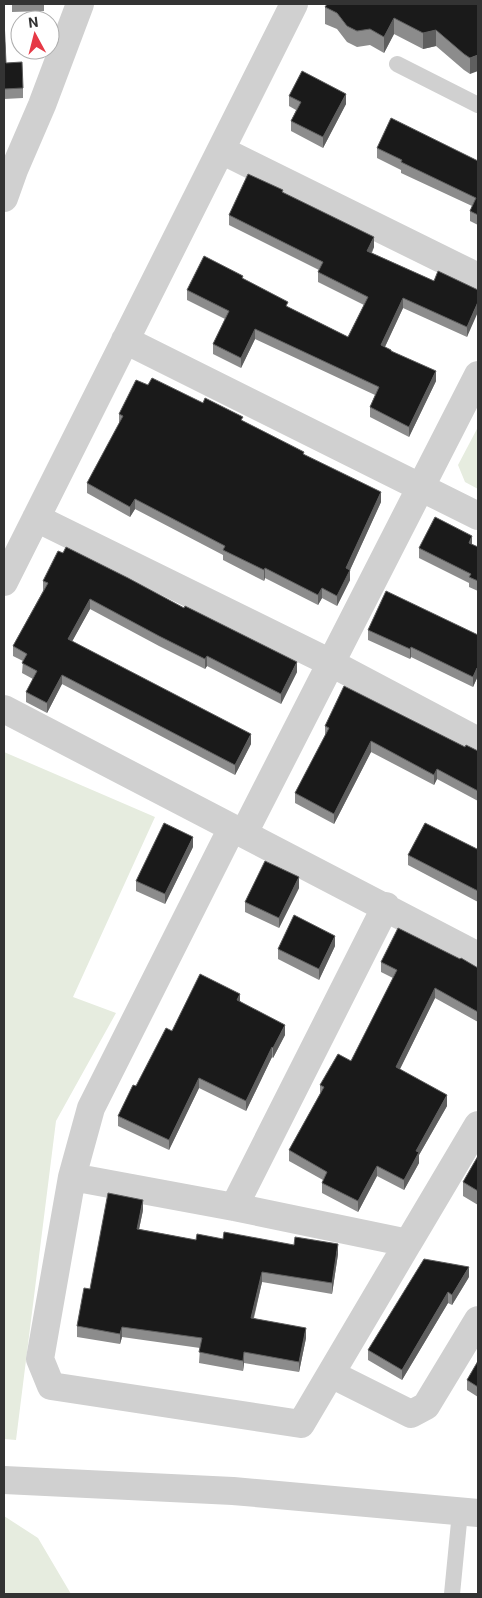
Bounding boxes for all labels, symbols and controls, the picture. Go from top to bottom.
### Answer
north arrow [10,10,60,60]
text: N [28,14,39,31]

